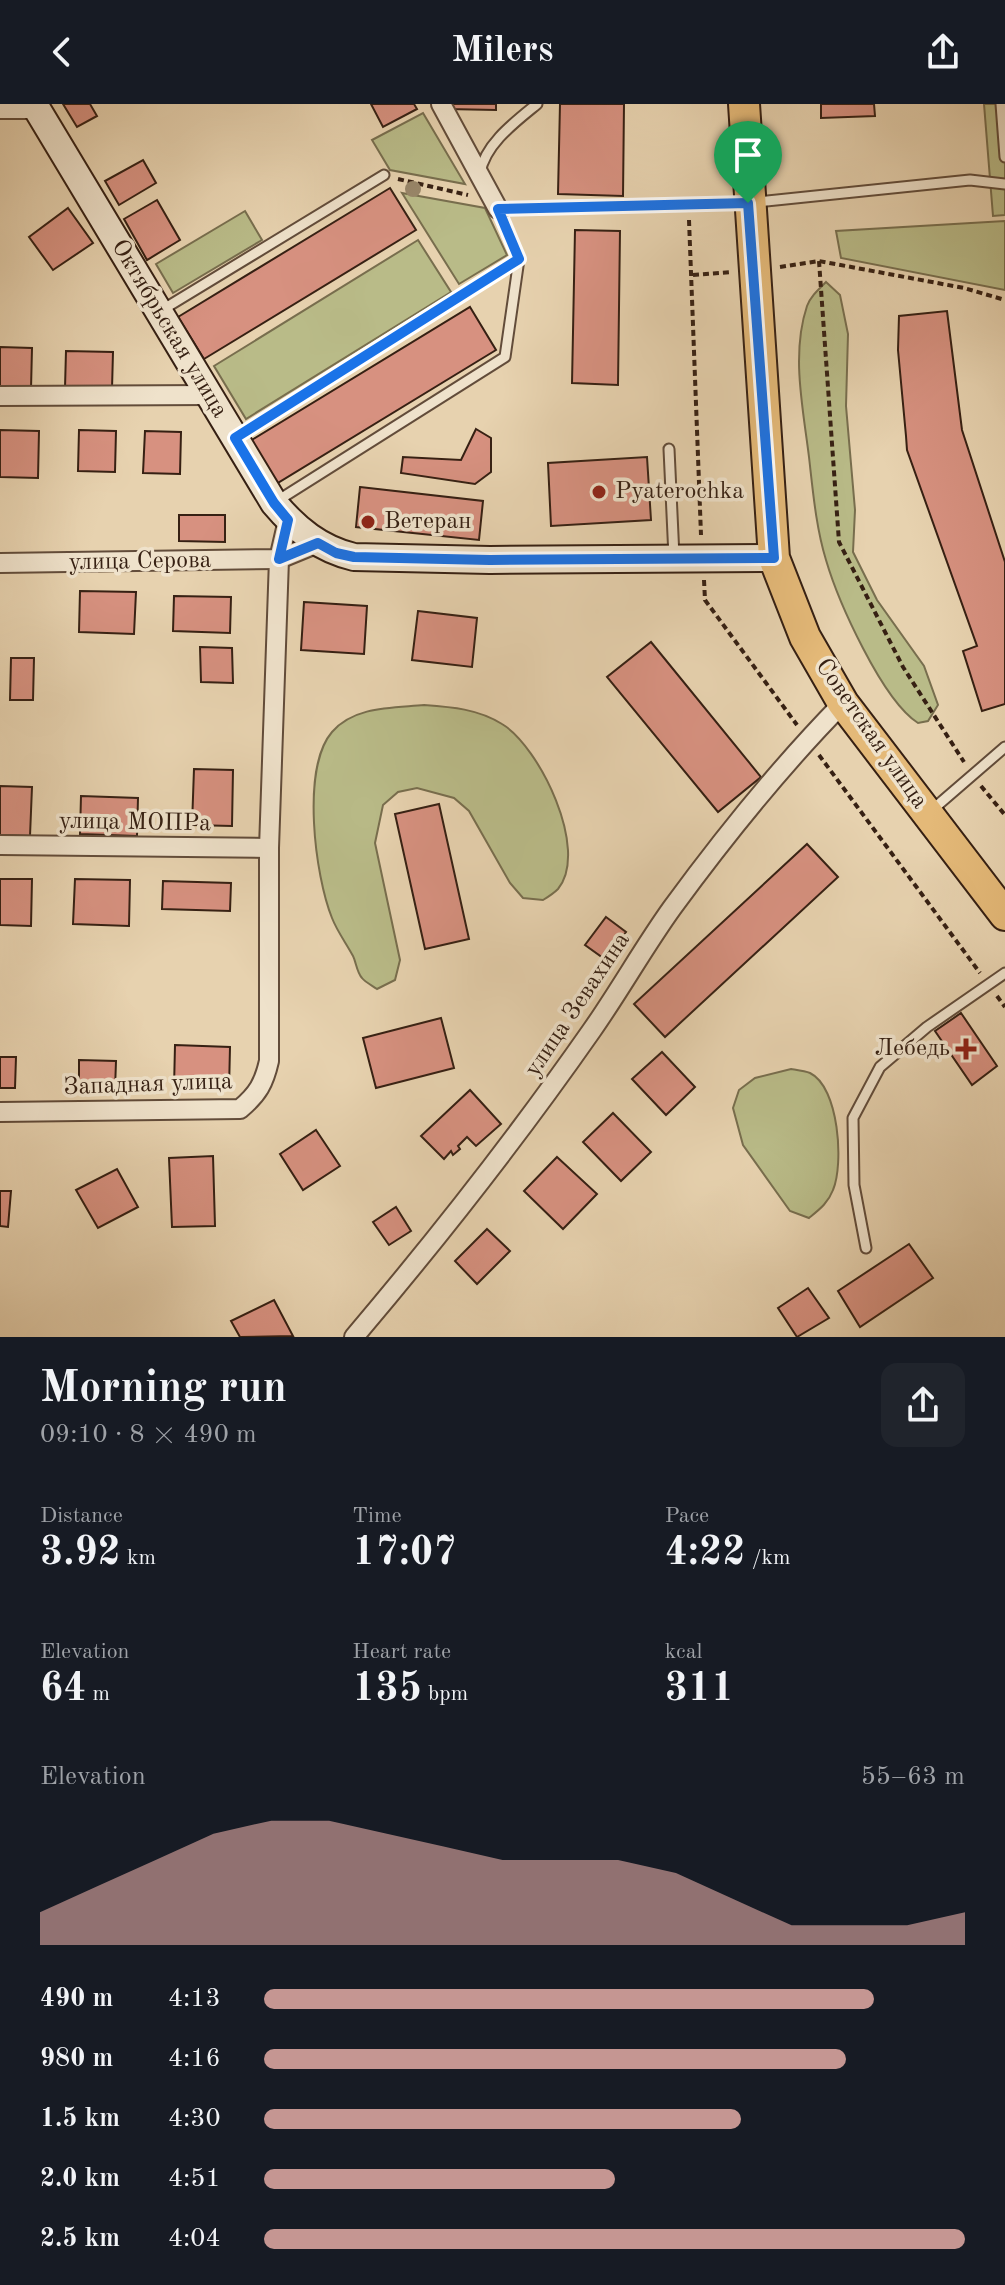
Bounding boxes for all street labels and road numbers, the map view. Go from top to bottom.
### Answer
street label: Октябрьская улица [106,236,232,422]
street label: улица Серова [68,549,212,575]
street label: Советская улица [810,655,932,813]
street label: улица МОПРа [59,810,211,836]
street label: улица Зевахина [521,929,635,1081]
street label: Западная улица [63,1070,233,1100]

